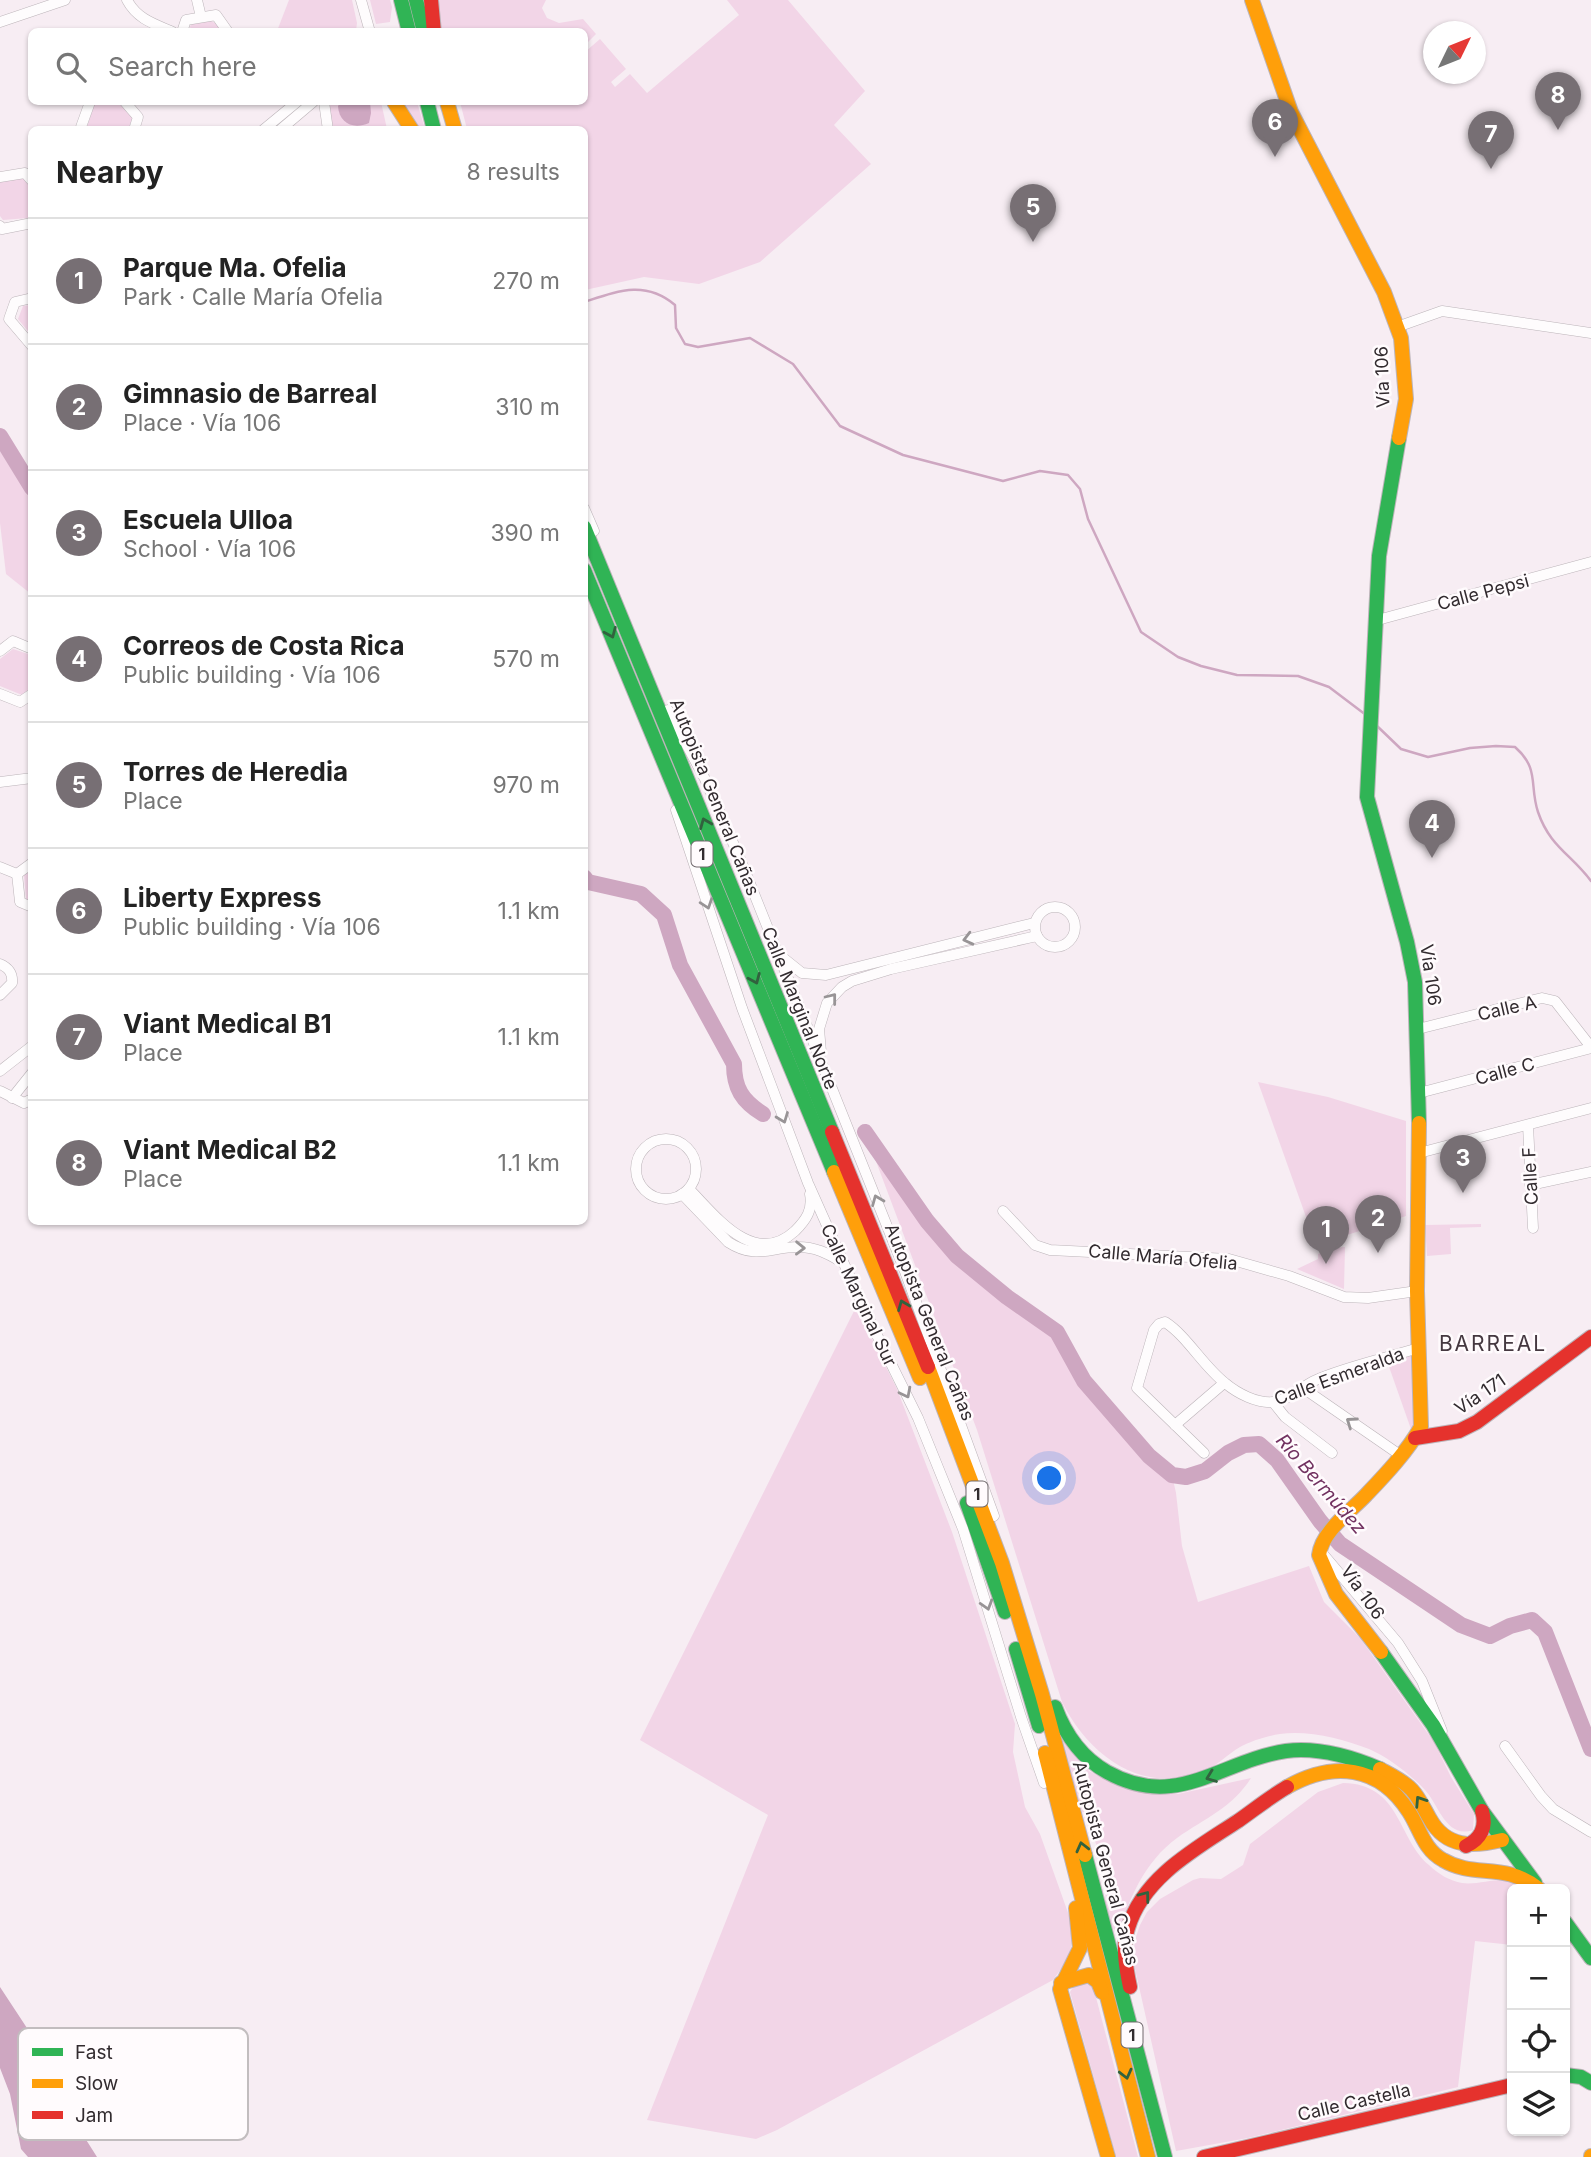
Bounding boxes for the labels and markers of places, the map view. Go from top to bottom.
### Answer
pin: 8 [1535,72,1581,130]
pin: 6 [1252,99,1298,157]
pin: 7 [1468,111,1514,169]
pin: 5 [1010,184,1056,242]
pin: 4 [1409,800,1455,858]
pin: 3 [1440,1135,1486,1193]
pin: 2 [1355,1195,1401,1253]
pin: 1 [1303,1206,1349,1264]

